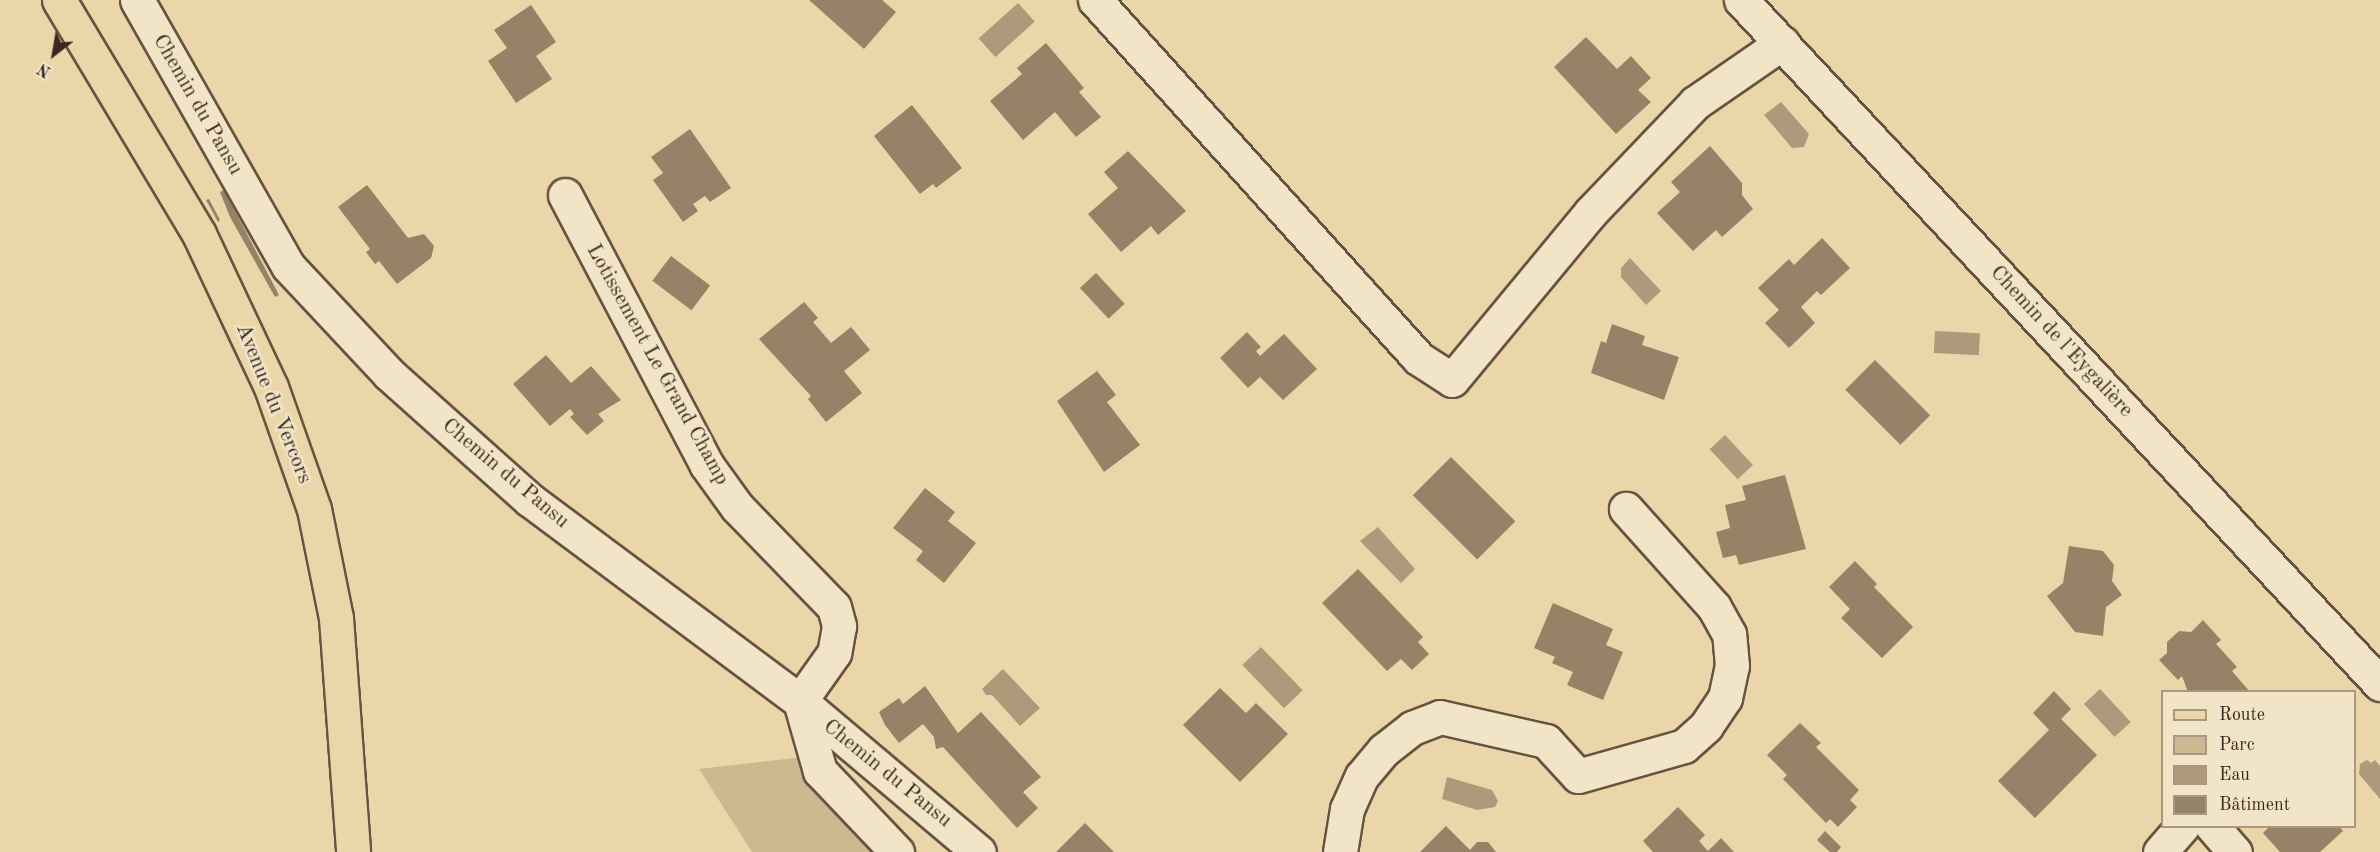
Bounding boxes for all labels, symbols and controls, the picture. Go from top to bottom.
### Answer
north arrow [24,24,84,84]
street label: Chemin du Pansu [147,30,247,180]
text: N [35,59,54,79]
street label: Lotissement Le Grand Champ [580,240,734,490]
street label: Chemin de l'Eygalière [1984,261,2138,423]
street label: Avenue du Vercors [229,320,317,488]
street label: Chemin du Pansu [436,414,574,534]
legend [2161,690,2356,828]
text: Route [2219,706,2265,724]
street label: Chemin du Pansu [818,714,956,834]
text: Parc [2219,736,2255,754]
text: Eau [2219,766,2250,784]
text: Bâtiment [2219,796,2290,814]

